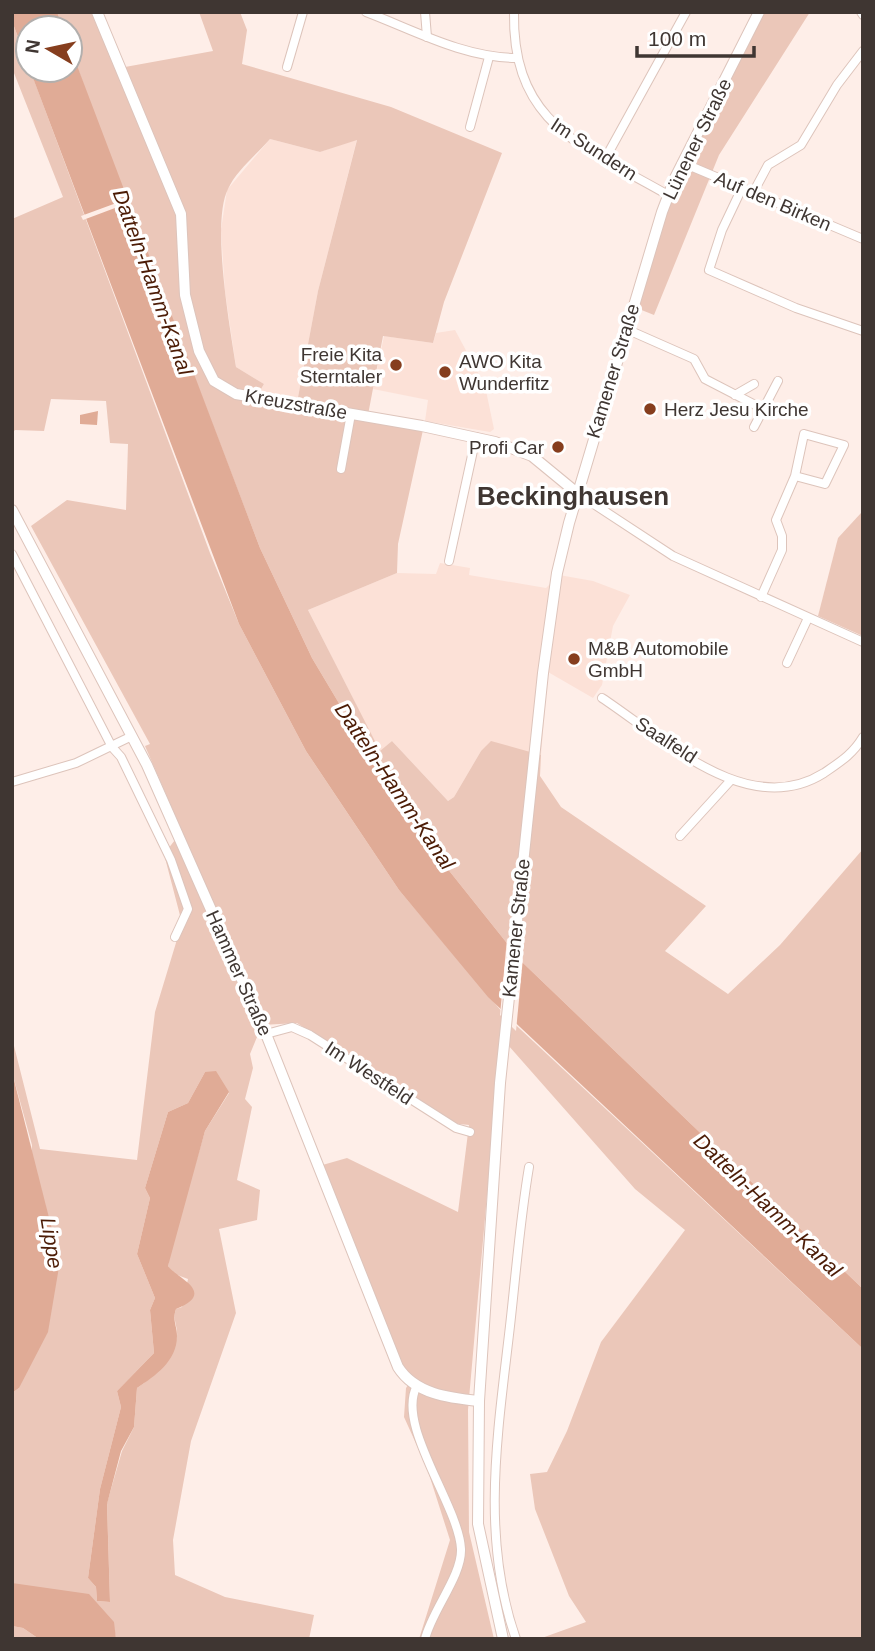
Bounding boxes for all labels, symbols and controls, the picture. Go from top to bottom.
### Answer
north arrow [14,14,84,84]
scale bar [637,14,754,58]
text: 100 m [648,27,706,50]
text: N [21,38,44,55]
street label: Lünener Straße [659,75,735,203]
street label: Im Sundern [547,113,641,185]
street label: Auf den Birken [712,167,834,235]
water label: Datteln-Hamm-Kanal [109,186,198,379]
street label: Kamener Straße [583,301,643,441]
place label: Freie Kita Sterntaler [300,344,383,387]
place label: AWO Kita Wunderfitz [459,351,549,394]
marker: Freie Kita Sterntaler [388,357,404,373]
marker: AWO Kita Wunderfitz [437,364,453,380]
street label: Kreuzstraße [243,385,349,423]
place label: Herz Jesu Kirche [664,399,809,420]
marker: Herz Jesu Kirche [642,401,658,417]
place label: Profi Car [469,437,545,458]
marker: Profi Car [550,439,566,455]
district label: Beckinghausen [477,481,669,511]
place label: M&B Automobile GmbH [588,638,728,681]
marker: M&B Automobile GmbH [566,651,582,667]
water label: Datteln-Hamm-Kanal [331,698,460,875]
street label: Saalfeld [631,712,701,768]
street label: Kamener Straße [498,858,534,998]
street label: Hammer Straße [202,907,276,1039]
street label: Im Westfeld [321,1037,417,1109]
water label: Datteln-Hamm-Kanal [689,1129,847,1282]
water label: Lippe [37,1216,67,1270]

